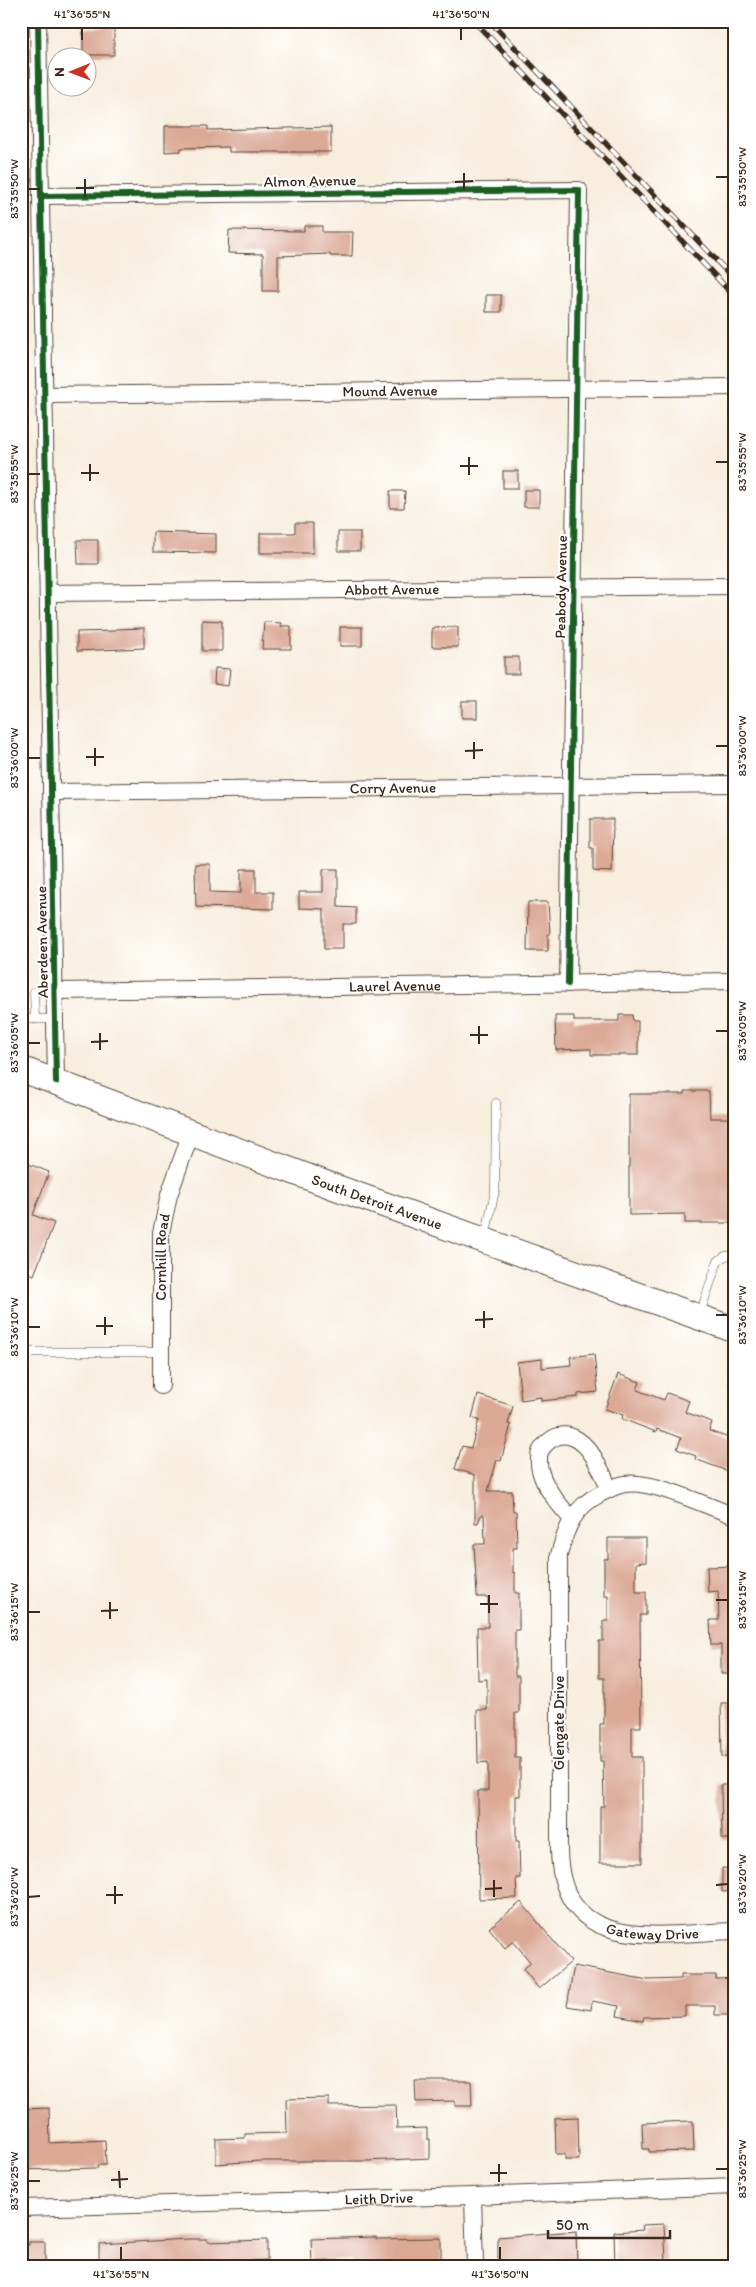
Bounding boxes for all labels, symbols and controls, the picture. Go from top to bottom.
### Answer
text: 41°36'55"N [54,7,110,21]
text: 41°36'50"N [432,7,490,21]
north arrow [48,48,98,98]
text: N [51,67,68,77]
text: 83°35'50"W [735,147,749,207]
text: 83°35'50"W [7,159,21,219]
street label: Almon Avenue [264,171,356,191]
street label: Mound Avenue [342,381,438,401]
text: 83°35'55"W [735,433,749,491]
text: 83°35'55"W [7,445,21,503]
street label: Peabody Avenue [551,535,571,639]
street label: Abbott Avenue [345,580,439,599]
text: 83°36'00"W [735,715,749,777]
text: 83°36'00"W [7,727,21,789]
street label: Corry Avenue [350,779,436,798]
street label: Aberdeen Avenue [32,886,52,998]
street label: Laurel Avenue [349,976,441,996]
text: 83°36'05"W [735,1001,749,1061]
text: 83°36'05"W [7,1013,21,1073]
street label: South Detroit Avenue [309,1170,445,1234]
street label: Cornhill Road [151,1212,174,1301]
text: 83°36'10"W [735,1285,749,1345]
text: 83°36'10"W [7,1297,21,1357]
text: 83°36'15"W [735,1571,749,1629]
text: 83°36'15"W [7,1583,21,1641]
street label: Glengate Drive [550,1676,568,1770]
text: 83°36'20"W [735,1854,749,1914]
text: 83°36'20"W [7,1867,21,1927]
street label: Gateway Drive [604,1919,700,1944]
text: 83°36'25"W [735,2139,749,2199]
text: 83°36'25"W [7,2151,21,2211]
street label: Leith Drive [344,2189,413,2208]
scale bar [548,2207,671,2239]
text: 50 m [556,2216,589,2234]
text: 41°36'55"N [93,2267,149,2281]
text: 41°36'50"N [471,2267,529,2281]

